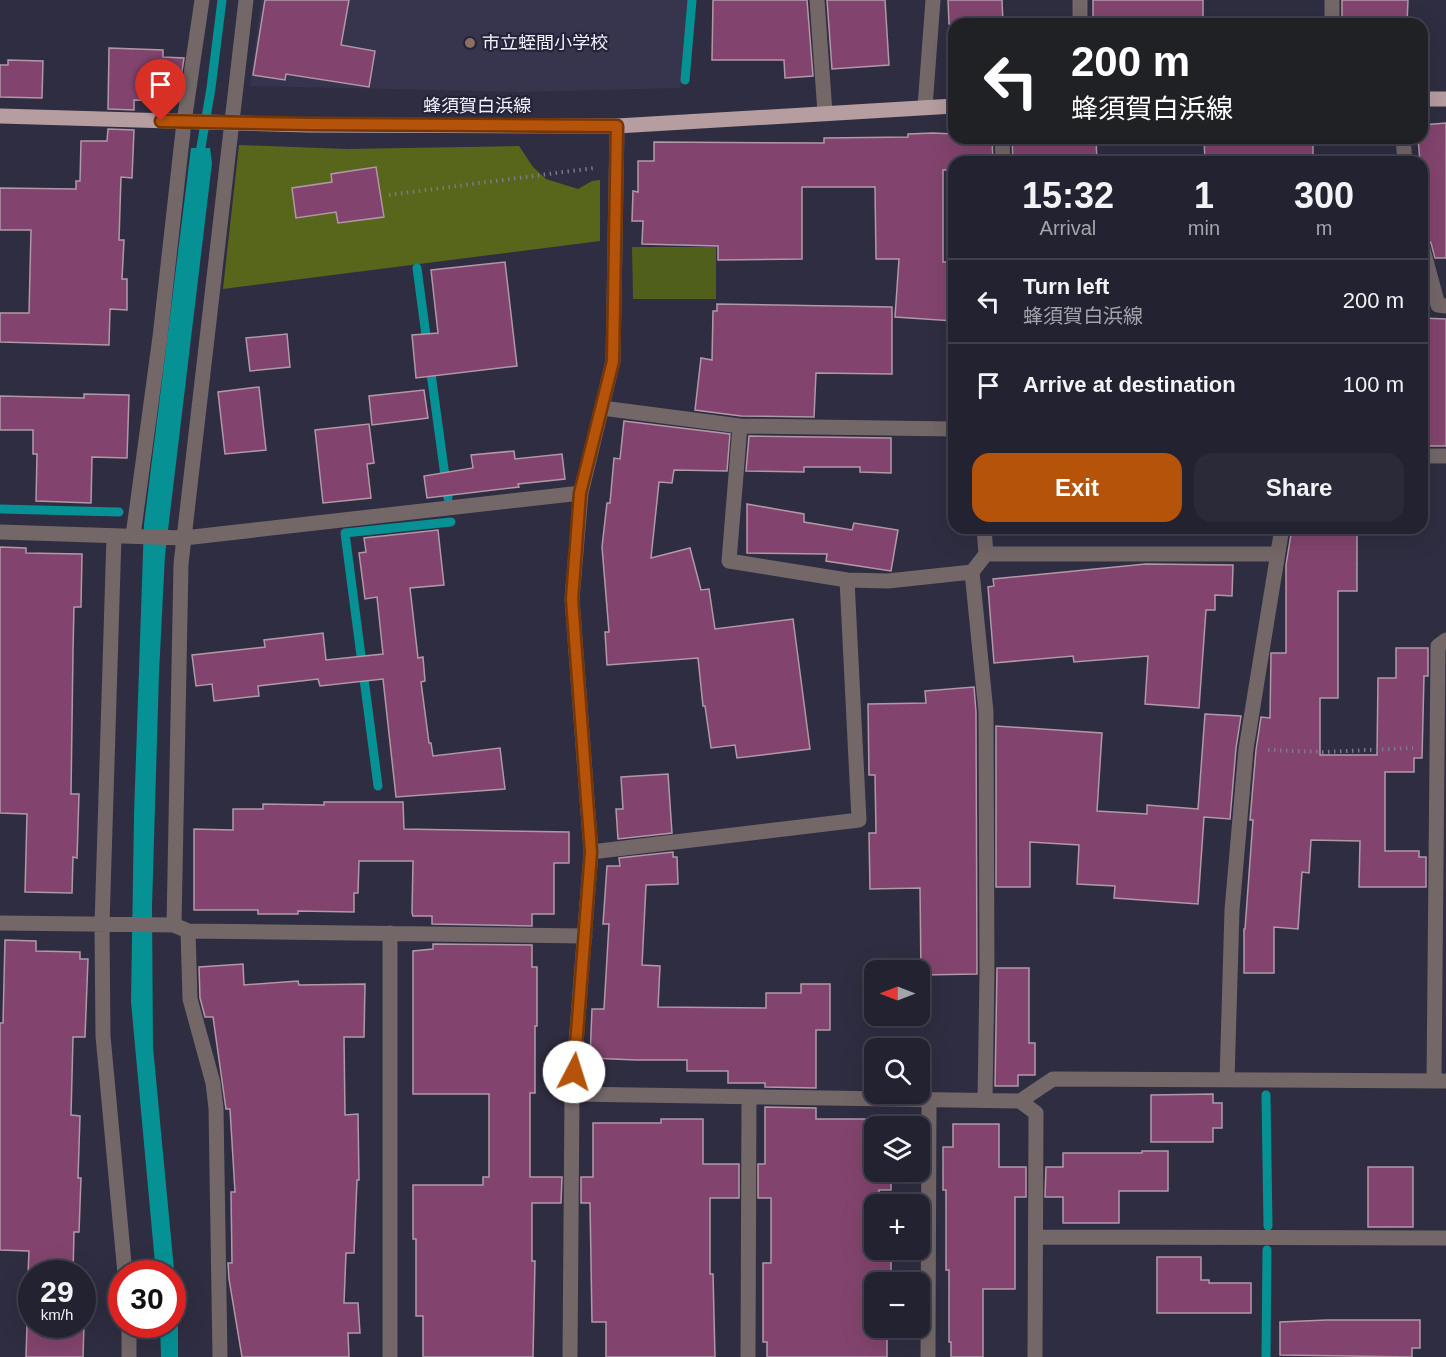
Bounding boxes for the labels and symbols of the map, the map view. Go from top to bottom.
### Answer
place label: 市立蛭間小学校 [482,33,608,53]
marker: 市立蛭間小学校 [463,36,477,50]
pin [135,59,186,121]
street label: 蜂須賀白浜線 [423,96,531,116]
north arrow [864,960,930,1026]
position arrow [542,1040,606,1104]
speed limit sign: 30 [108,1260,186,1338]

